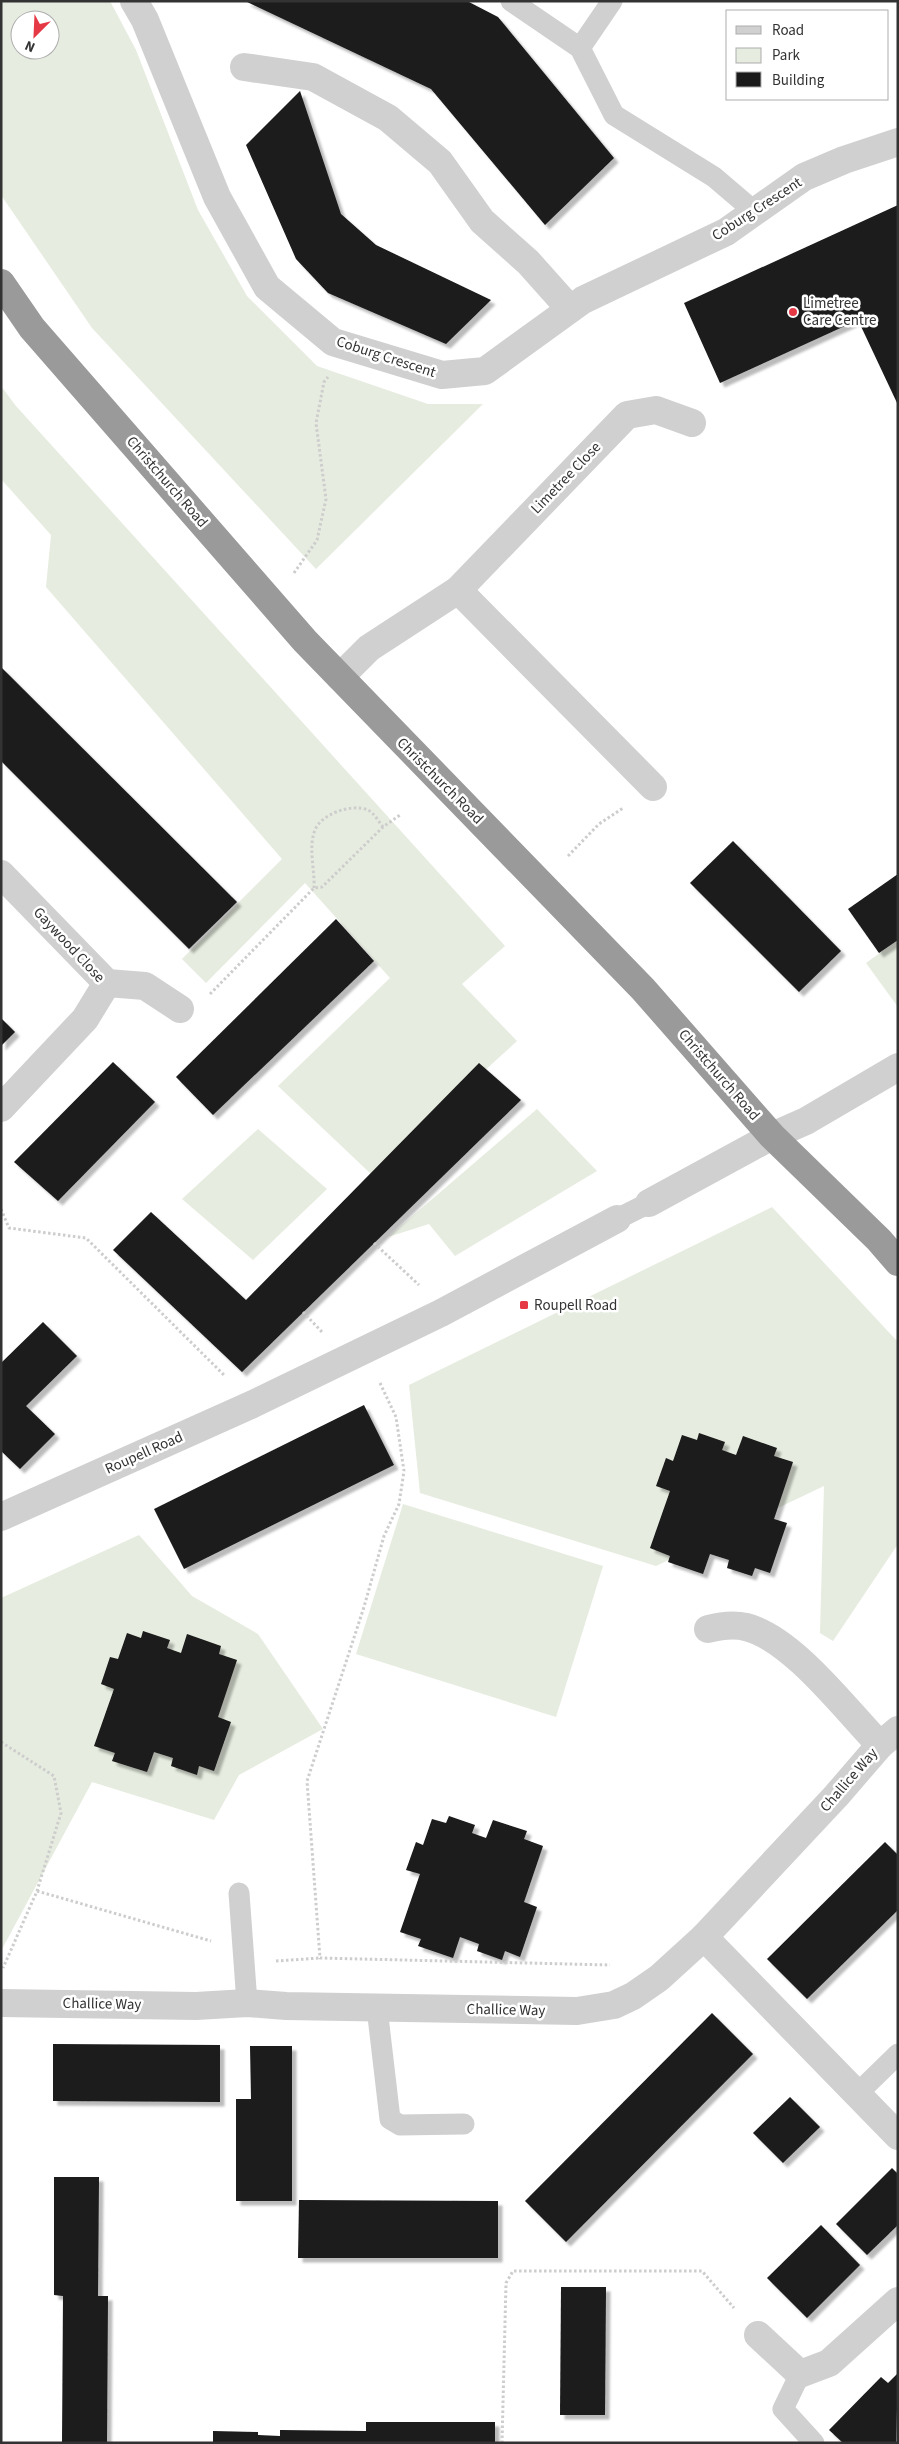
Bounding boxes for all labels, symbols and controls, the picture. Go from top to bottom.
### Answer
north arrow [10,10,60,60]
legend [726,10,889,100]
text: Road [772,20,804,41]
text: N [22,35,38,57]
text: Park [772,45,801,66]
text: Building [772,70,825,91]
street label: Coburg Crescent [708,172,806,246]
place label: Limetree Care Centre [803,293,876,331]
marker: Limetree Care Centre [787,306,799,318]
street label: Coburg Crescent [334,331,438,383]
street label: Christchurch Road [121,432,213,532]
street label: Limetree Close [526,437,606,519]
street label: Christchurch Road [392,733,488,829]
street label: Gaywood Close [28,903,110,987]
street label: Christchurch Road [673,1025,765,1125]
place label: Roupell Road [534,1295,617,1316]
marker: Roupell Road [518,1299,530,1311]
street label: Roupell Road [102,1426,186,1480]
street label: Challice Way [815,1743,883,1817]
street label: Challice Way [62,1993,142,2015]
street label: Challice Way [466,1999,546,2021]

